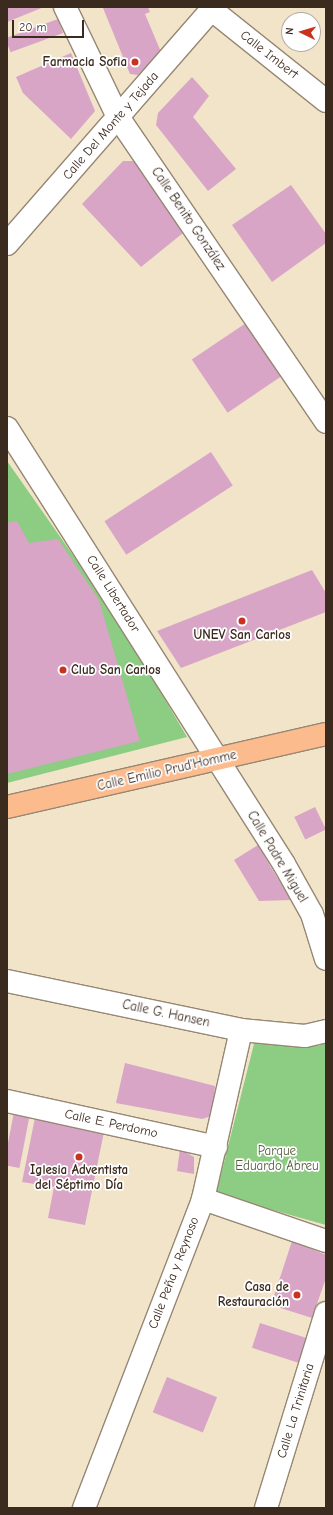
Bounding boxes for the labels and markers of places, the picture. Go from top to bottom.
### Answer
place label: Farmacia Sofia [42,54,127,70]
marker: Farmacia Sofia [130,57,140,67]
marker: UNEV San Carlos [237,616,247,626]
place label: UNEV San Carlos [194,627,290,643]
place label: Club San Carlos [71,662,160,678]
marker: Club San Carlos [58,665,68,675]
marker: Iglesia Adventista del Séptimo Día [74,1152,84,1162]
place label: Iglesia Adventista del Séptimo Día [30,1163,128,1194]
place label: Casa de Restauración [218,1280,289,1311]
marker: Casa de Restauración [292,1290,302,1300]

